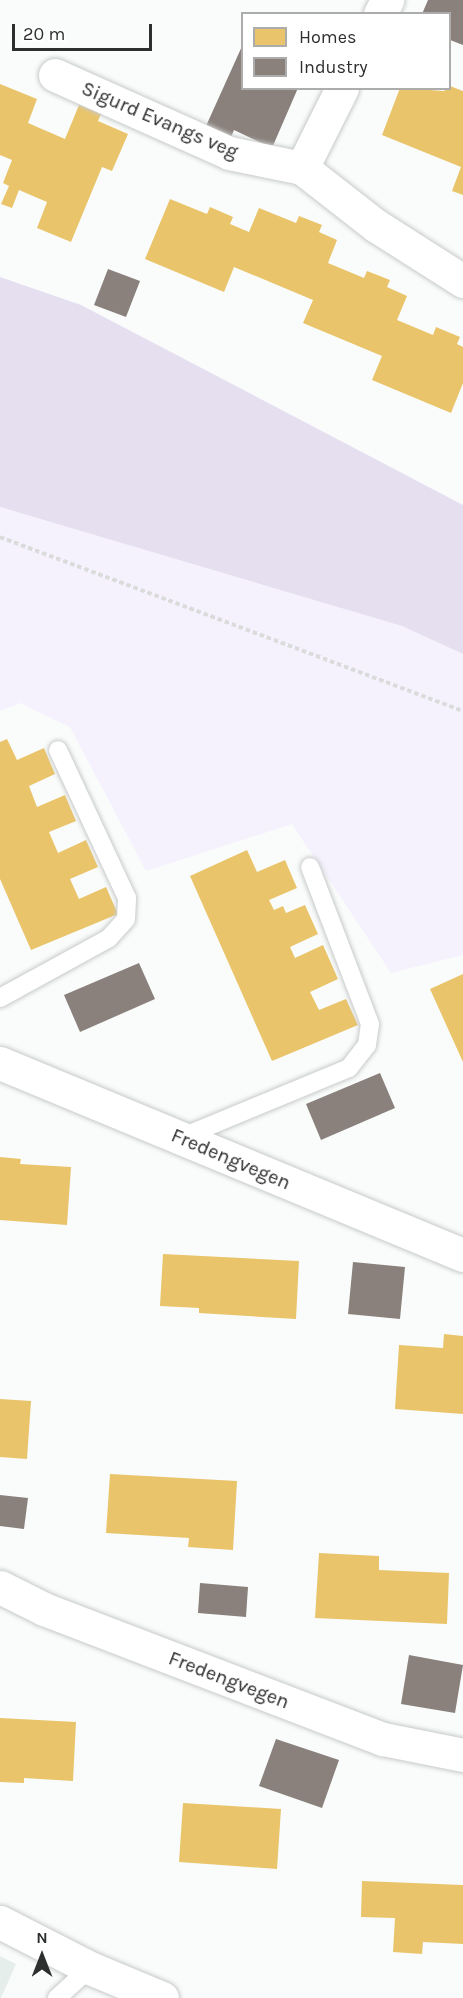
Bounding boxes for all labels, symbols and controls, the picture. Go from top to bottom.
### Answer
scale bar [15,12,154,50]
legend [241,12,451,90]
text: 20 m [23,23,65,45]
text: Homes [299,26,356,48]
text: Industry [299,56,368,78]
street label: Sigurd Evangs veg [78,76,242,164]
street label: Fredengvegen [168,1123,294,1195]
street label: Fredengvegen [165,1646,293,1714]
north arrow [12,1926,72,1986]
text: N [36,1928,48,1947]

